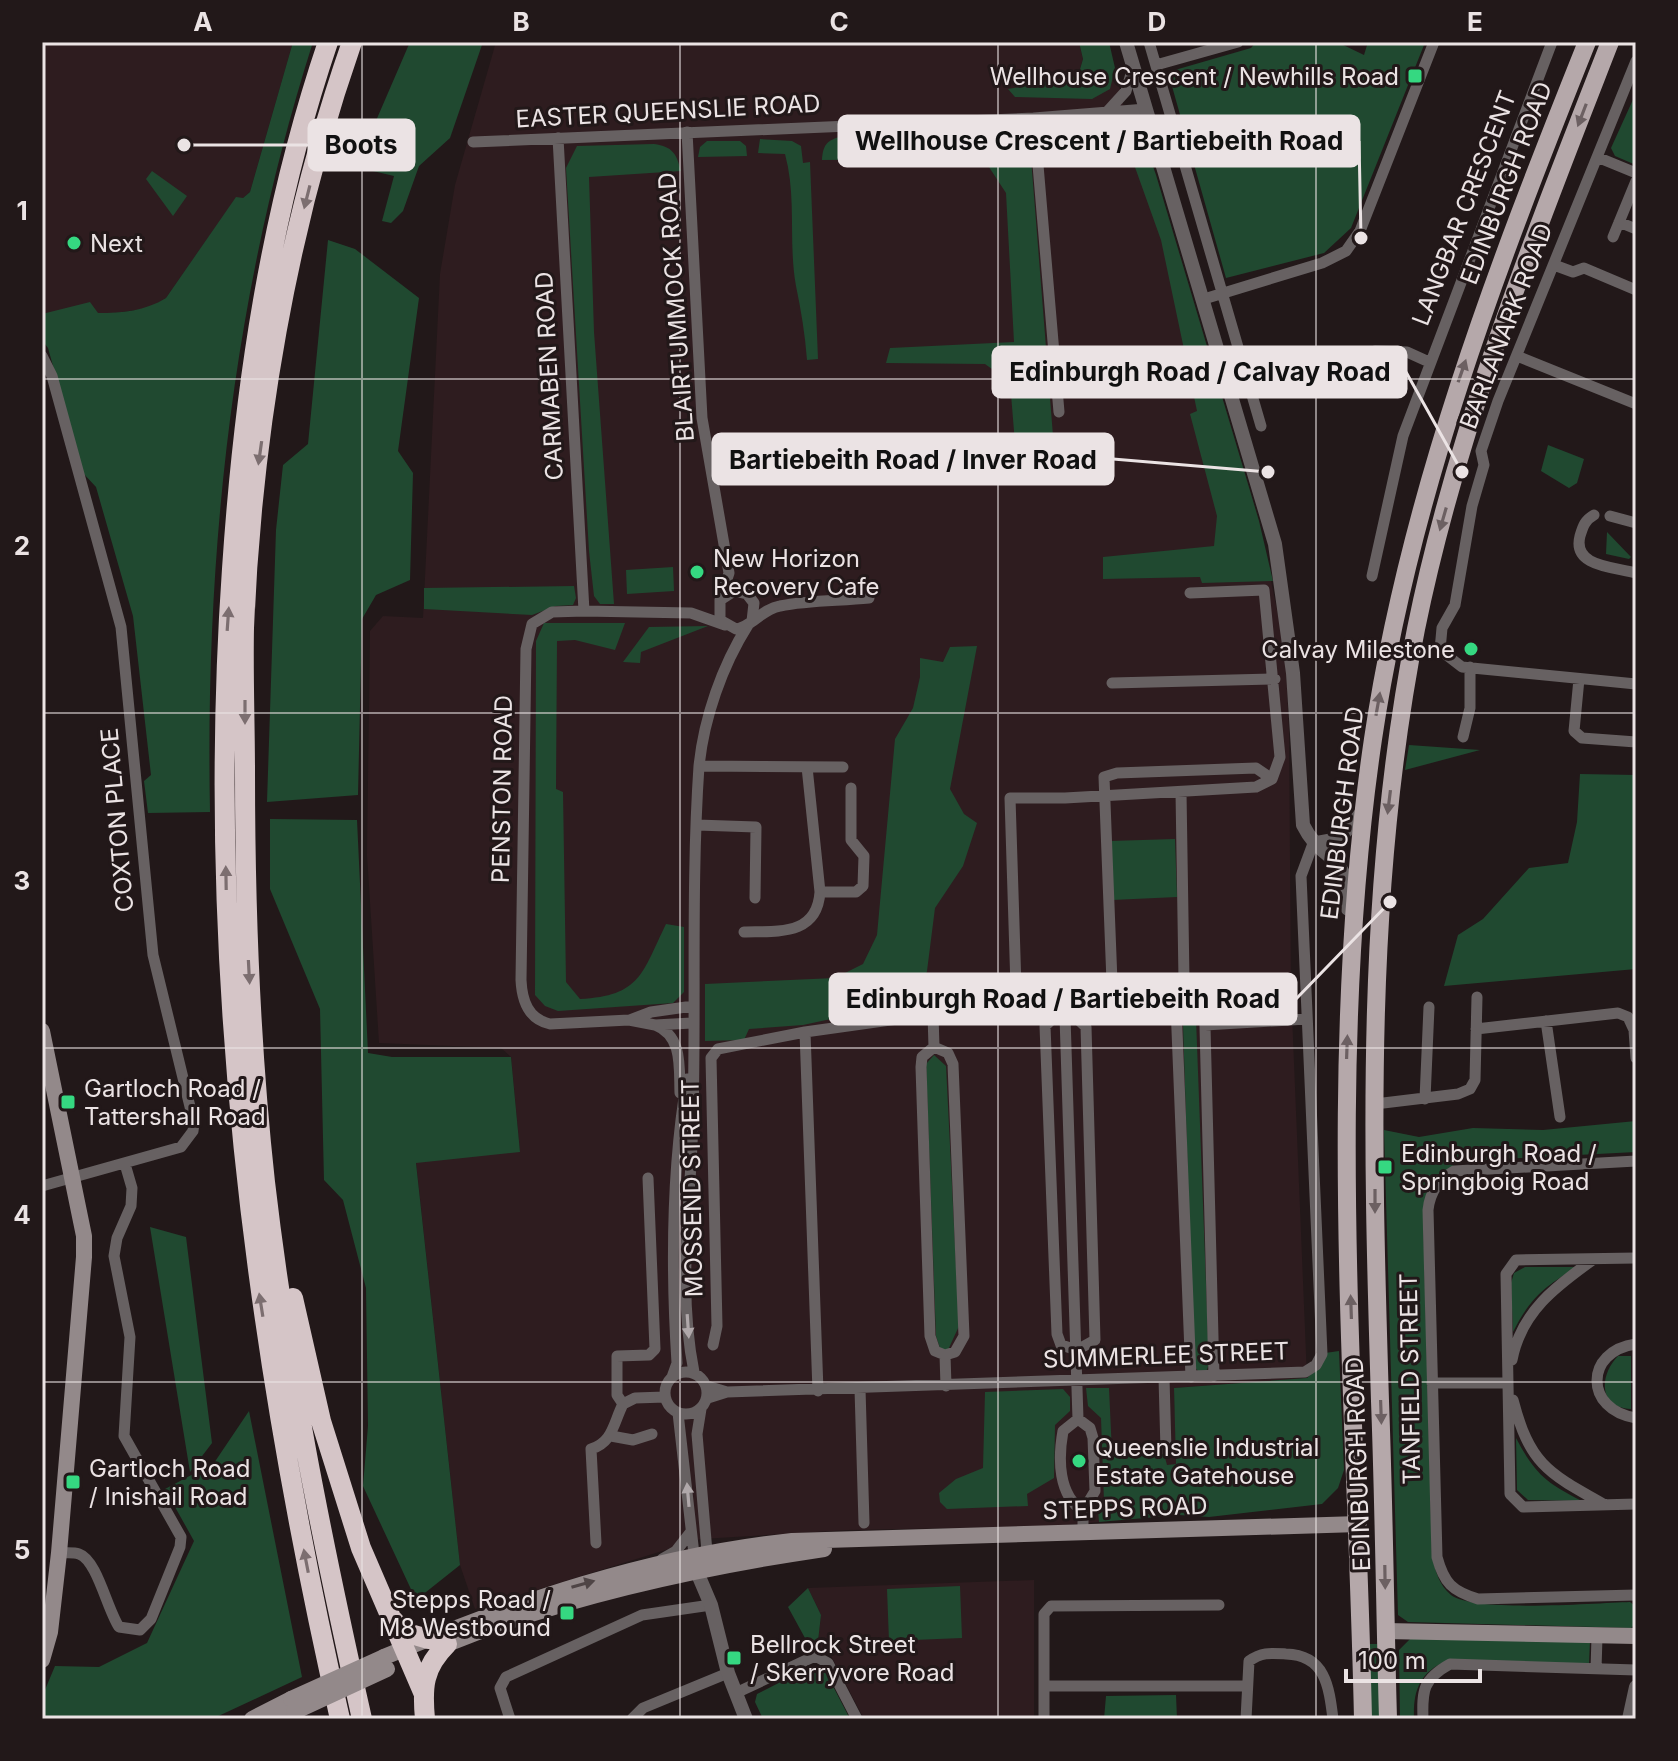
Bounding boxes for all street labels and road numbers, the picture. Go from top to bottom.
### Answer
street label: EDINBURGH ROAD [1454,78,1558,288]
street label: LANGBAR CRESCENT [1406,87,1522,329]
street label: EASTER QUEENSLIE ROAD [515,89,821,133]
street label: BLAIRTUMMOCK ROAD [652,171,700,443]
street label: BARLANARK ROAD [1453,219,1559,433]
street label: CARMABEN ROAD [529,271,569,481]
street label: PENSTON ROAD [486,695,518,883]
street label: EDINBURGH ROAD [1315,705,1369,921]
street label: COXTON PLACE [94,727,140,913]
street label: MOSSEND STREET [676,1079,708,1297]
street label: TANFIELD STREET [1394,1273,1426,1485]
street label: SUMMERLEE STREET [1042,1336,1290,1374]
street label: EDINBURGH ROAD [1340,1356,1376,1572]
street label: STEPPS ROAD [1042,1491,1208,1525]

